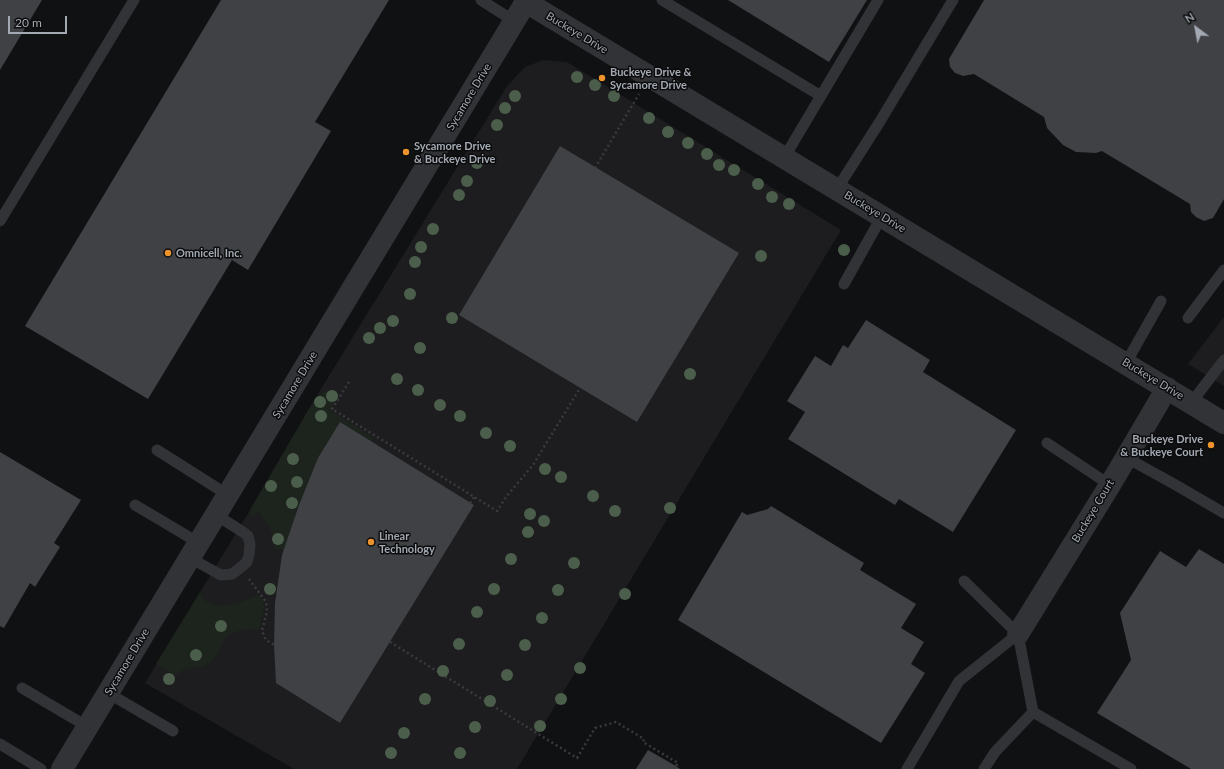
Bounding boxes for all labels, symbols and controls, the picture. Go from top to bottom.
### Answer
scale bar [10,8,69,34]
north arrow [1176,8,1216,48]
street label: Buckeye Drive [544,9,610,57]
text: N [1182,10,1196,25]
text: 20 m [15,15,42,30]
street label: Sycamore Drive [444,61,494,133]
place label: Buckeye Drive & Sycamore Drive [610,65,691,91]
marker: Buckeye Drive & Sycamore Drive [597,73,607,83]
place label: Sycamore Drive & Buckeye Drive [414,139,495,165]
marker: Sycamore Drive & Buckeye Drive [401,147,411,157]
street label: Buckeye Drive [842,188,908,236]
place label: Omnicell, Inc. [176,246,242,260]
marker: Omnicell, Inc. [163,248,173,258]
street label: Sycamore Drive [270,349,320,421]
street label: Buckeye Drive [1120,355,1186,403]
place label: Buckeye Drive & Buckeye Court [1120,432,1203,458]
marker: Buckeye Drive & Buckeye Court [1206,440,1216,450]
street label: Buckeye Court [1069,477,1117,545]
place label: Linear Technology [379,529,435,555]
marker: Linear Technology [366,537,376,547]
street label: Sycamore Drive [102,626,152,698]

